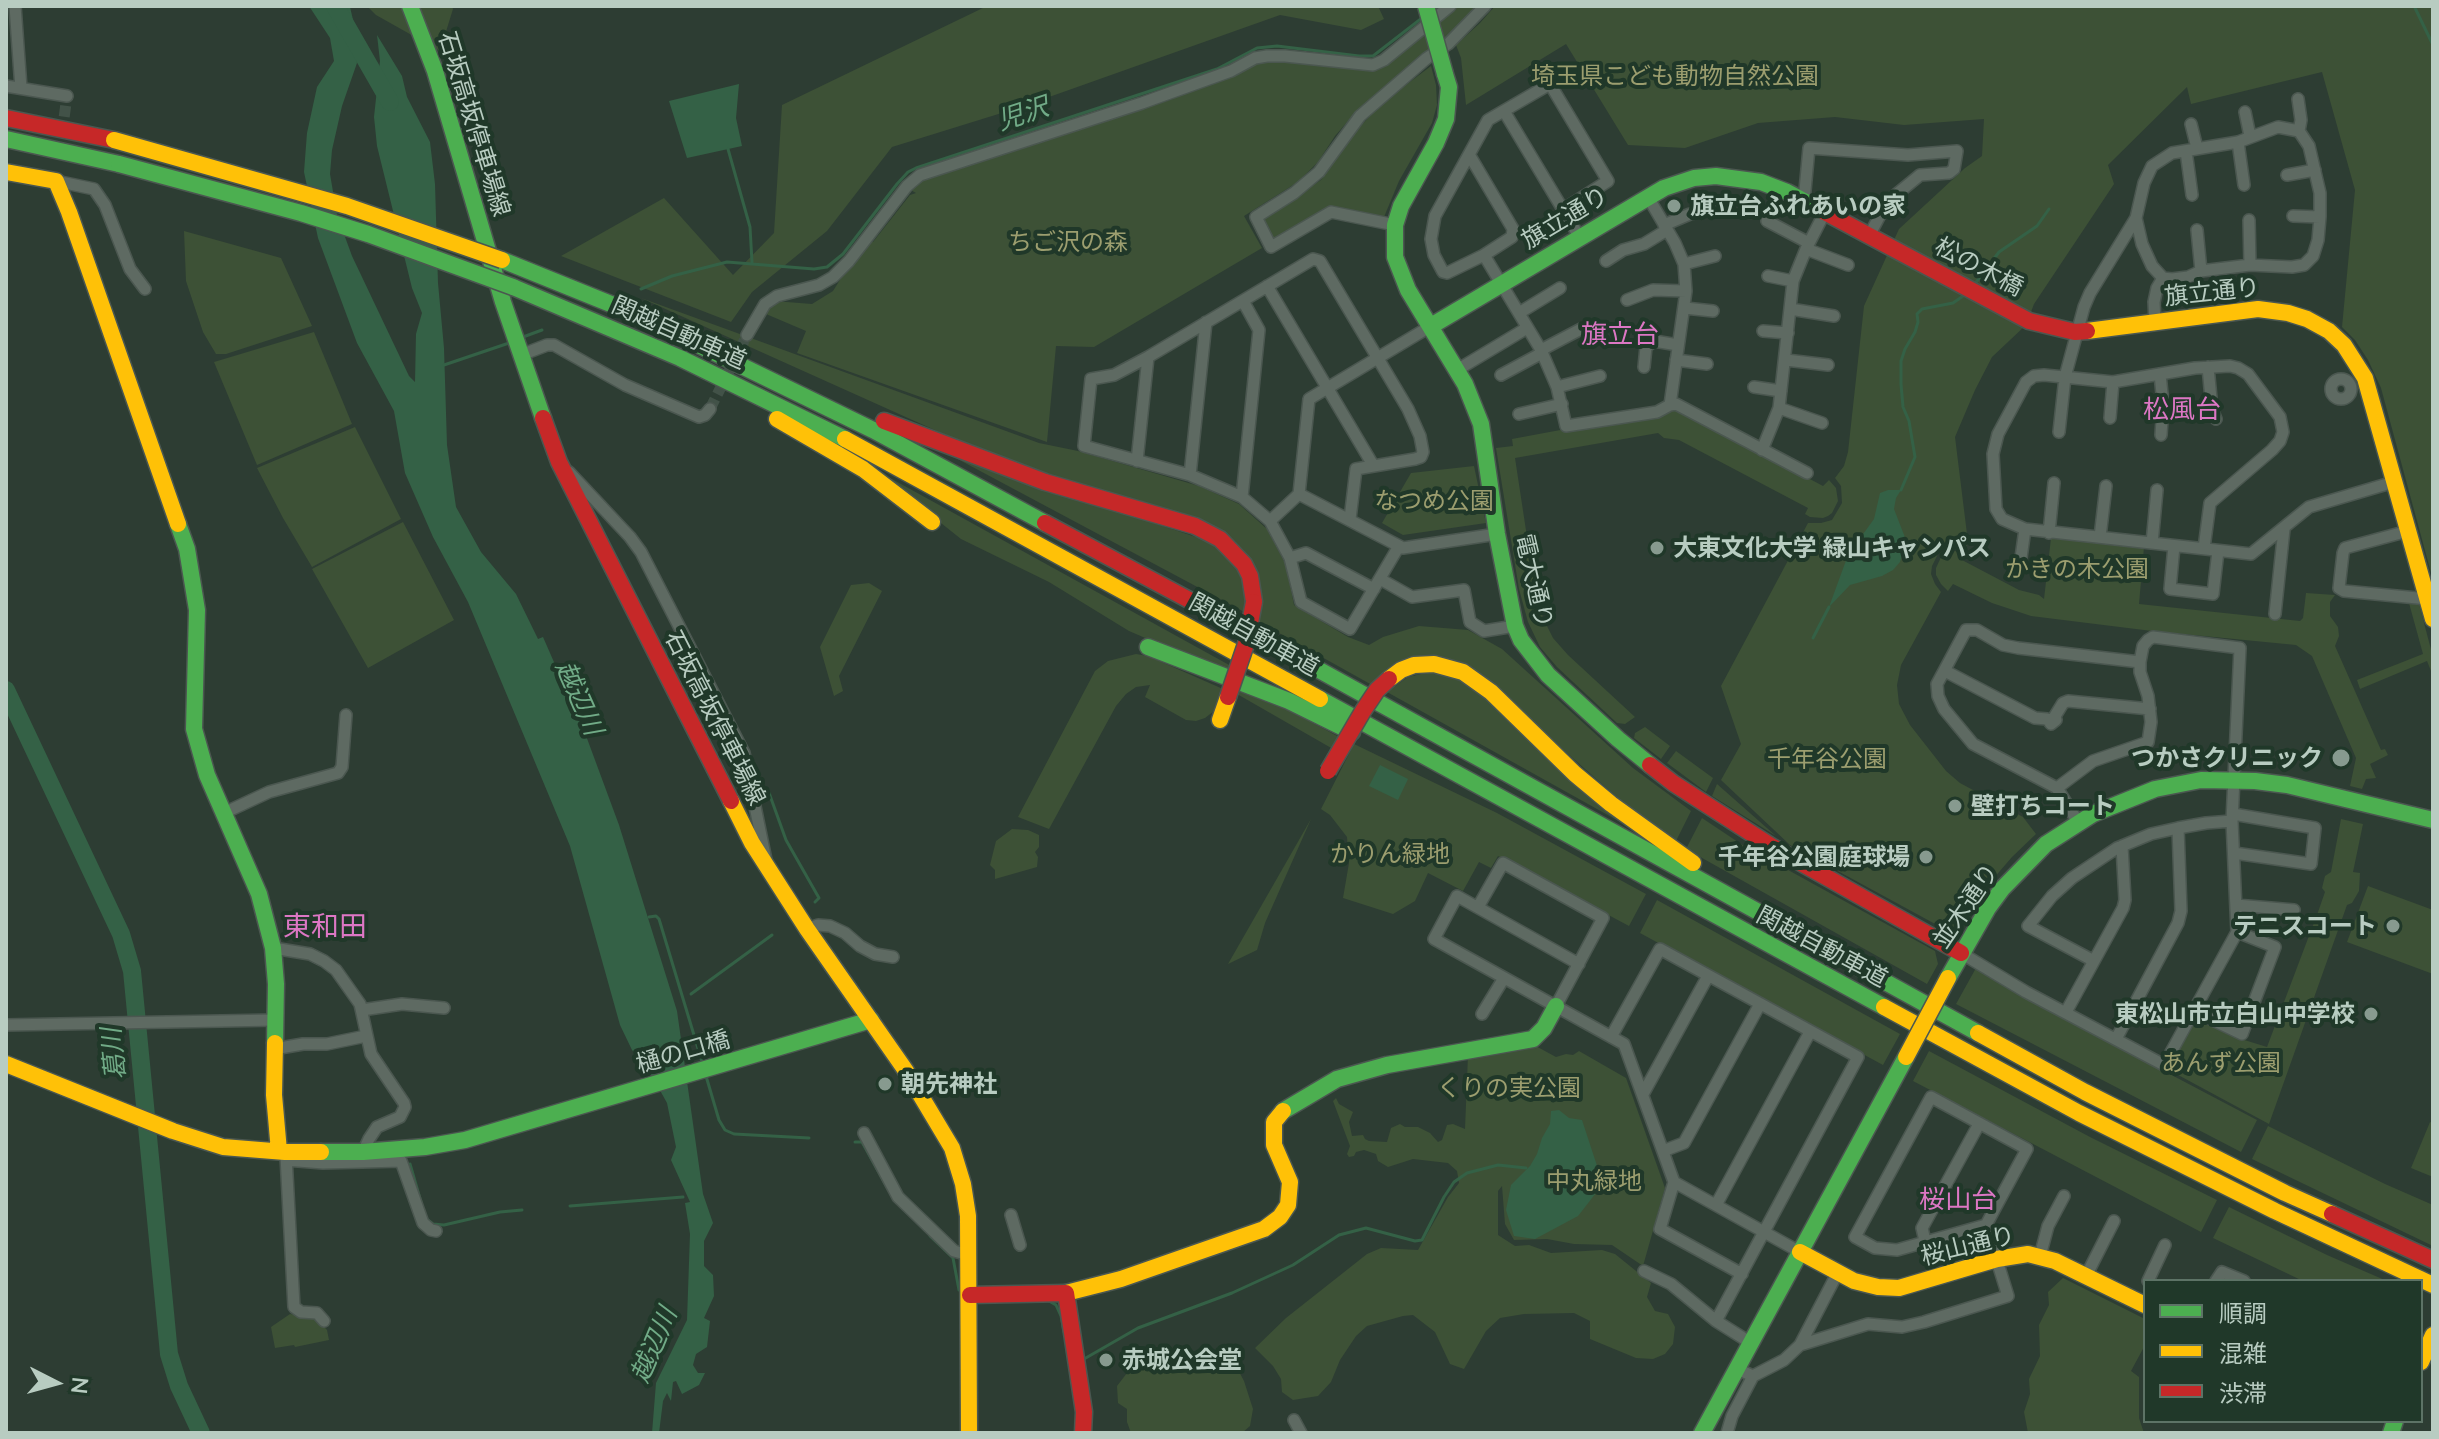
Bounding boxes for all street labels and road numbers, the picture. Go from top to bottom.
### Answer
street label: 石坂高坂停車場線 [432,28,516,220]
street label: 旗立通り [1516,181,1614,255]
street label: 松の木橋 [1930,232,2028,302]
street label: 旗立通り [2163,273,2261,311]
street label: 関越自動車道 [607,291,751,375]
street label: 電大通り [1509,531,1559,631]
street label: 関越自動車道 [1184,587,1324,683]
street label: 石坂高坂停車場線 [659,626,771,810]
street label: 並木通り [1927,858,2005,954]
street label: 関越自動車道 [1752,900,1892,994]
street label: 樋の口橋 [633,1025,733,1079]
street label: 桜山通り [1918,1220,2018,1272]

